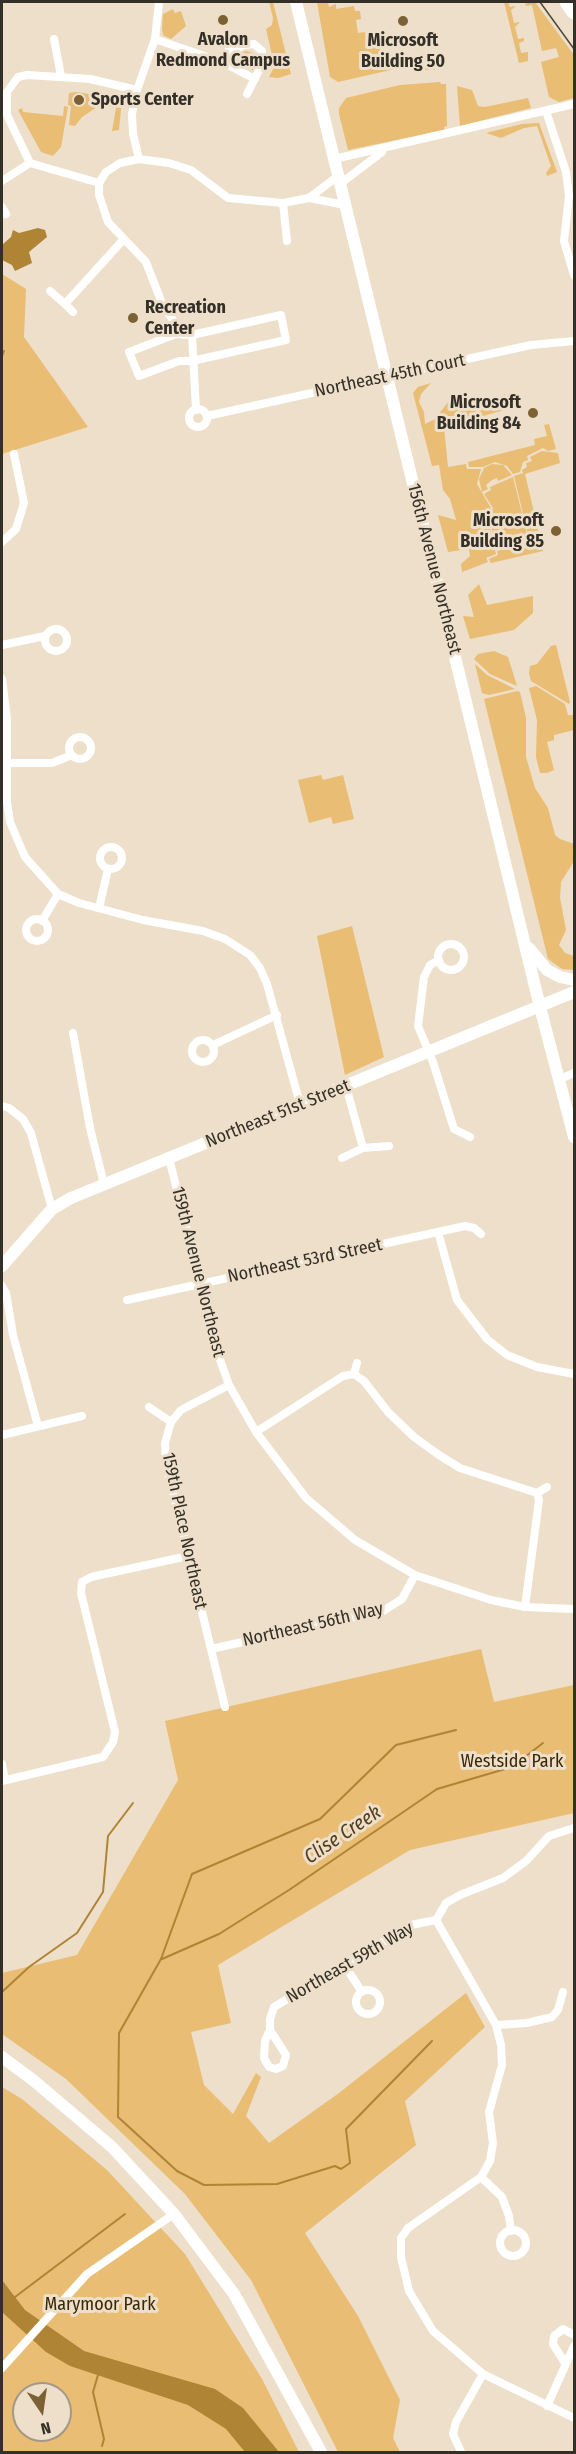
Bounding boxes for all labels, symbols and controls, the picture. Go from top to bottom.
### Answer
marker: Avalon Redmond Campus [216,13,230,27]
marker: Microsoft Building 50 [396,14,410,28]
place label: Avalon Redmond Campus [156,29,290,72]
place label: Microsoft Building 50 [361,30,445,72]
place label: Sports Center [91,89,194,111]
marker: Sports Center [72,93,86,107]
place label: Recreation Center [145,297,226,340]
marker: Recreation Center [126,311,140,325]
street label: Northeast 45th Court [313,349,467,403]
place label: Microsoft Building 84 [437,392,521,434]
marker: Microsoft Building 84 [526,406,540,420]
street label: 156th Avenue Northeast [402,481,466,657]
place label: Microsoft Building 85 [460,510,544,552]
marker: Microsoft Building 85 [549,524,563,538]
street label: Northeast 51st Street [203,1075,353,1153]
street label: 159th Avenue Northeast [166,1185,230,1359]
street label: Northeast 53rd Street [226,1234,384,1288]
street label: 159th Place Northeast [157,1451,211,1611]
street label: Northeast 56th Way [241,1598,385,1652]
park label: Westside Park [461,1751,563,1773]
water label: Clise Creek [300,1801,386,1869]
street label: Northeast 59th Way [283,1918,417,2008]
park label: Marymoor Park [44,2294,156,2316]
north arrow [12,2382,72,2442]
text: N [39,2418,53,2438]

